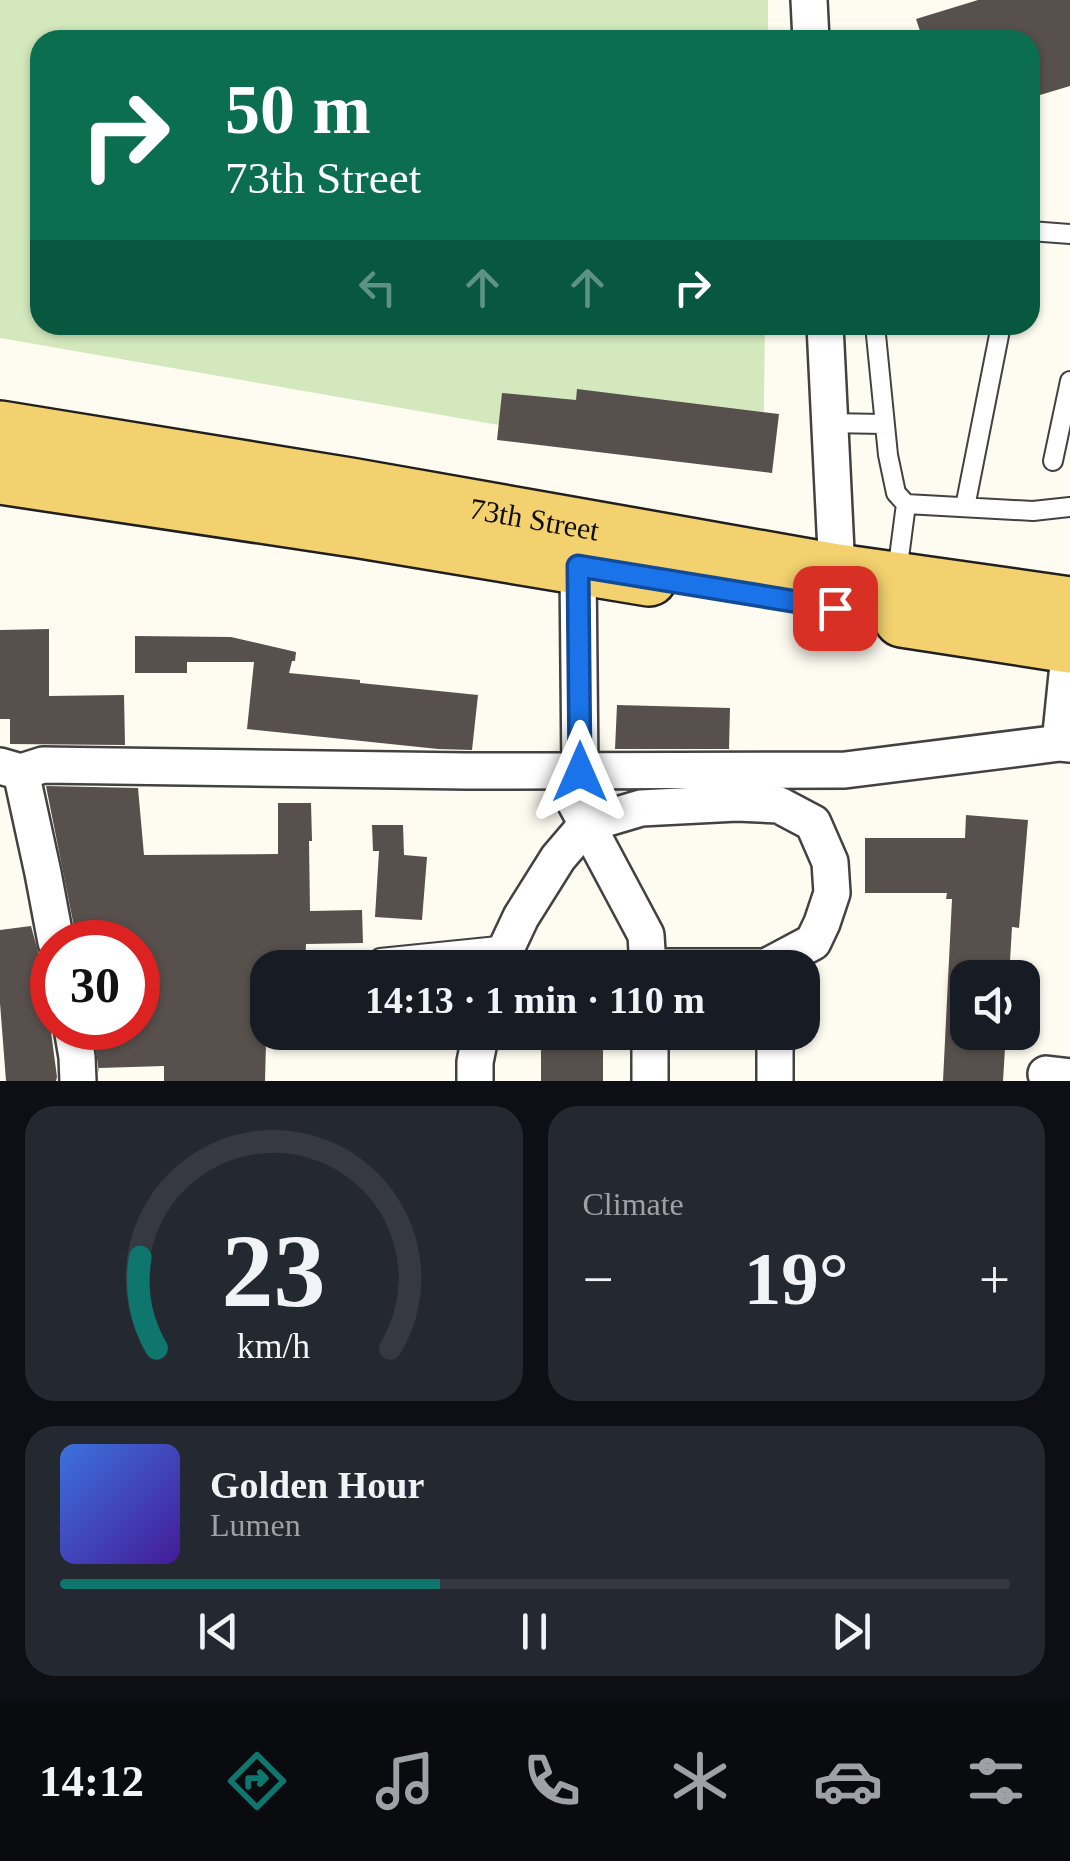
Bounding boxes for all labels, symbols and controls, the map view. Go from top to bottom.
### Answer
icon: right [60,70,190,200]
text: 50 m [225,71,371,148]
text: 73th Street [225,153,421,203]
icon: left [350,260,405,315]
icon: ahead [455,260,510,315]
icon: ahead [560,260,615,315]
icon: right [665,260,720,315]
street label: 73th Street [467,491,602,546]
pin [793,566,878,651]
icon: arrive [808,581,863,636]
position arrow [528,720,632,824]
speed limit sign: 30 [30,920,160,1050]
map controls [950,960,1040,1050]
button: sound [950,960,1040,1050]
text: 14:13 · 1 min · 110 m [365,979,705,1021]
text: Climate [583,1186,684,1222]
text: 23 [222,1213,326,1328]
text: 19° [744,1237,849,1320]
text: − [583,1249,614,1310]
text: + [979,1249,1010,1310]
text: km/h [237,1326,311,1366]
text: Golden Hour [210,1464,424,1506]
text: Lumen [210,1507,301,1543]
icon: previous [191,1604,246,1659]
icon: pause [507,1604,562,1659]
icon: next [824,1604,879,1659]
icon: directions [222,1746,292,1816]
icon: music [370,1746,440,1816]
icon: phone [517,1746,587,1816]
icon: climate [665,1746,735,1816]
icon: car [813,1746,883,1816]
icon: filters [961,1746,1031,1816]
text: 14:12 [39,1756,144,1806]

